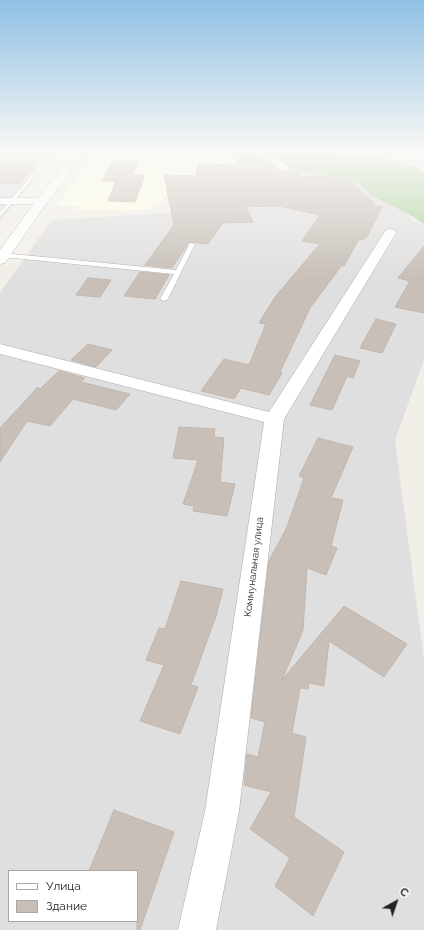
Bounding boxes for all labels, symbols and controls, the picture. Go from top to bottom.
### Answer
street label: Коммунальная улица [242,516,266,618]
legend [8,870,138,922]
text: Улица [46,879,81,893]
north arrow [376,882,416,922]
text: С [397,885,411,900]
text: Здание [46,899,87,913]

